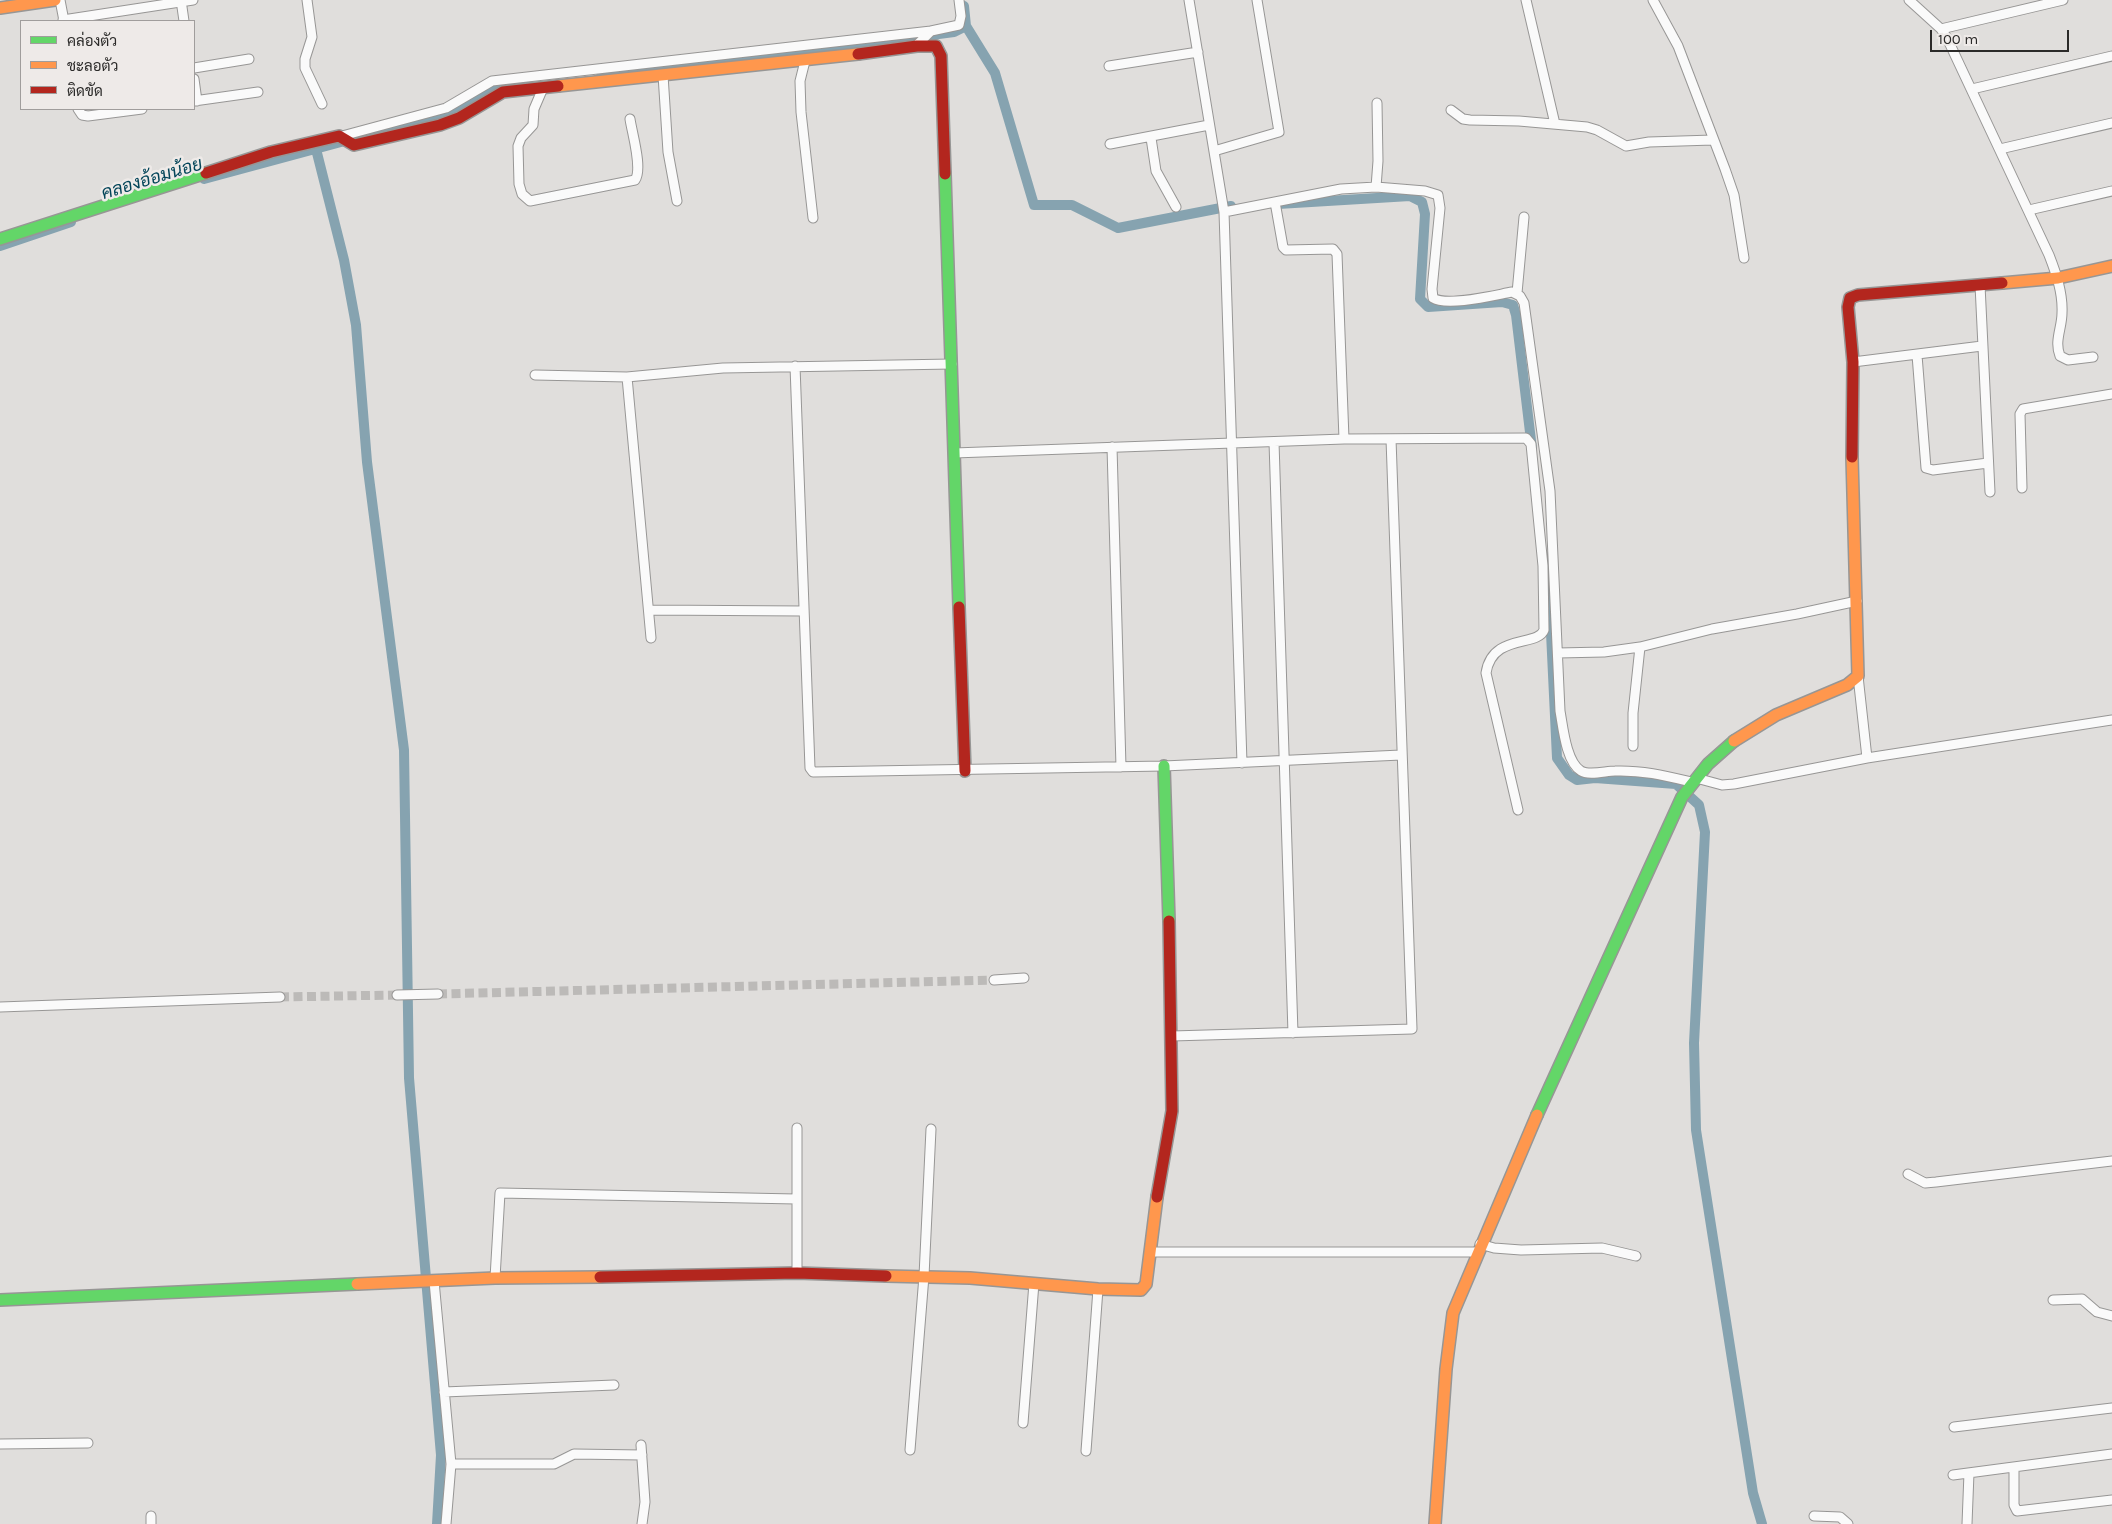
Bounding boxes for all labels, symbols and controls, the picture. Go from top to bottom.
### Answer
legend [20,20,195,110]
scale bar [1932,20,2071,52]
text: 100 m [1938,30,1978,48]
text: คล่องตัว [67,32,117,50]
text: ชะลอตัว [67,57,118,75]
text: ติดขัด [67,82,103,100]
water label: คลองอ้อมน้อย [99,153,205,205]

